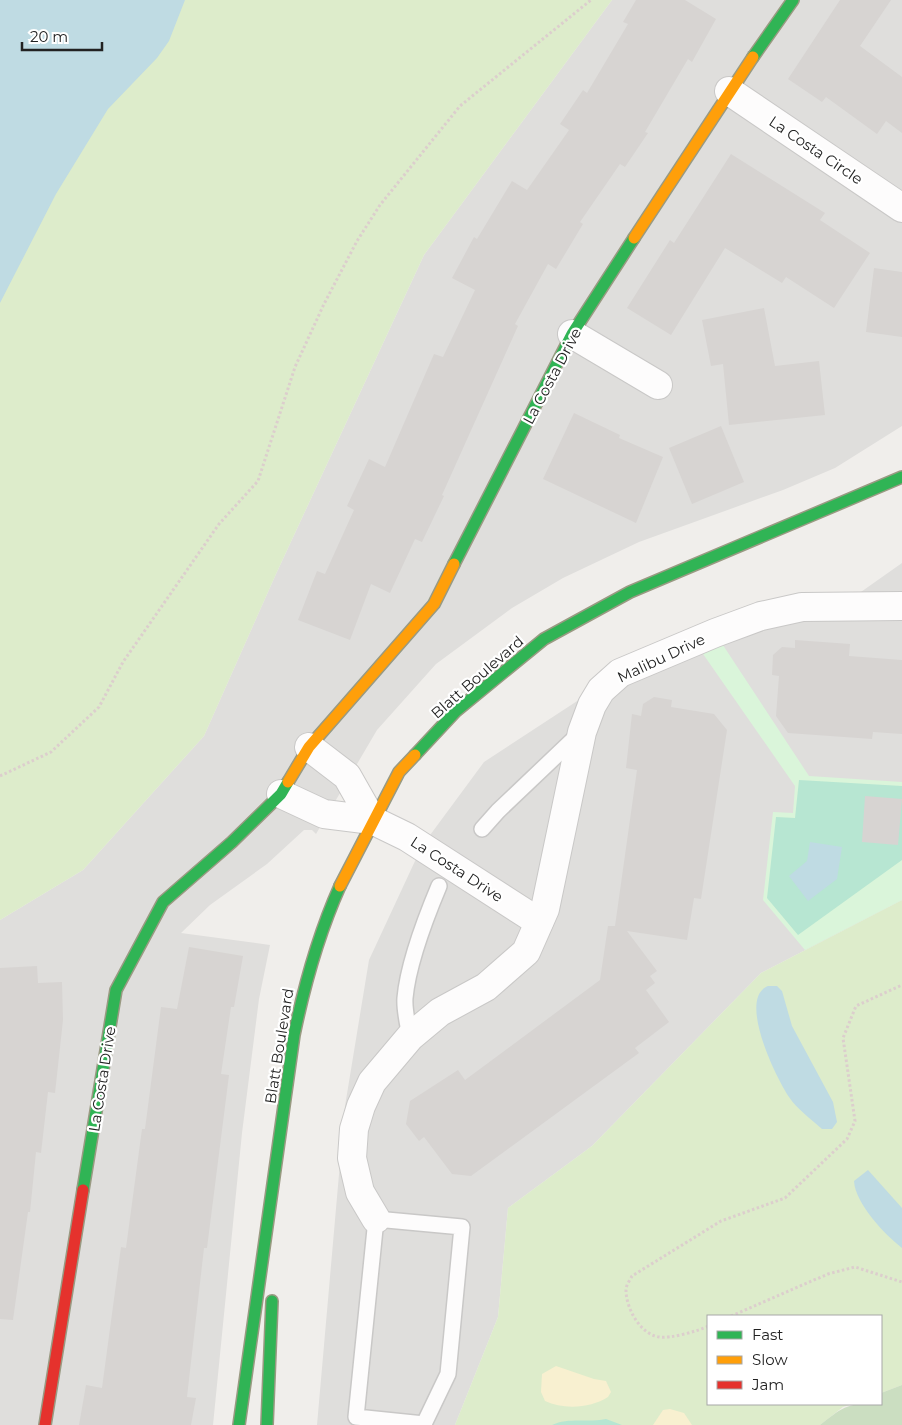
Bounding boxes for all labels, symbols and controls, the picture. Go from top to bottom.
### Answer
scale bar [22,20,102,52]
text: 20 m [30,27,68,46]
street label: La Costa Circle [765,112,867,188]
street label: La Costa Drive [519,325,585,427]
street label: Malibu Drive [614,629,708,687]
street label: Blatt Boulevard [427,632,527,722]
street label: La Costa Drive [407,832,507,906]
street label: Blatt Boulevard [261,987,297,1105]
street label: La Costa Drive [84,1025,120,1133]
legend [707,1315,882,1405]
text: Fast [752,1325,783,1344]
text: Slow [752,1350,788,1369]
text: Jam [751,1375,784,1394]

